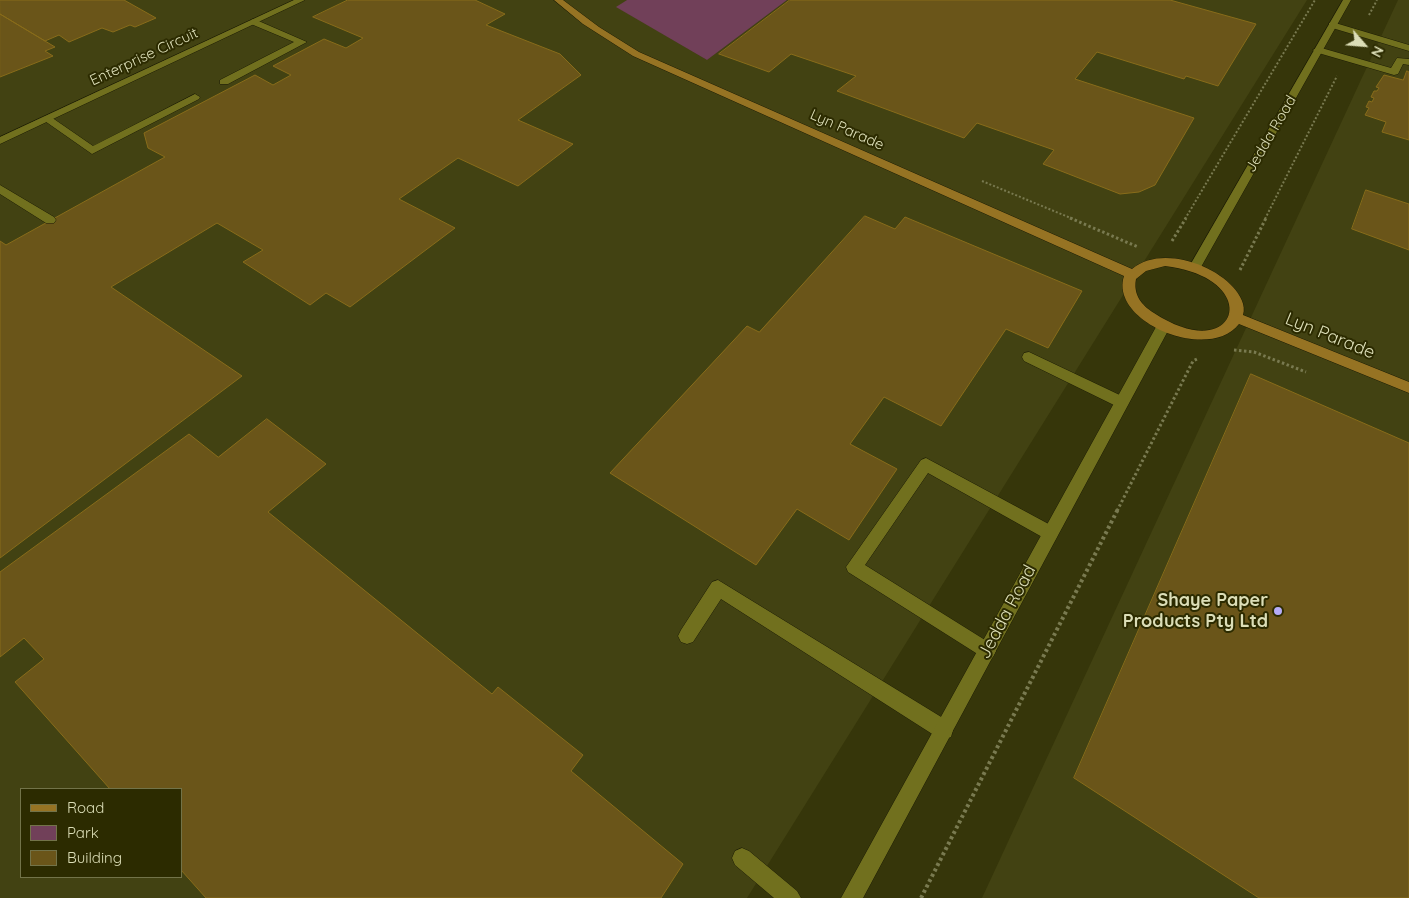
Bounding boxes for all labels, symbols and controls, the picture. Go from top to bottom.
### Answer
north arrow [1339,20,1389,70]
street label: Enterprise Circuit [87,24,201,90]
text: N [1367,43,1388,60]
street label: Jedda Road [1242,92,1300,176]
street label: Lyn Parade [807,106,887,154]
street label: Lyn Parade [1282,308,1378,364]
street label: Jedda Road [973,562,1041,662]
place label: Shaye Paper Products Pty Ltd [1123,590,1268,632]
marker: Shaye Paper Products Pty Ltd [1272,605,1284,617]
legend [20,788,182,878]
text: Road [67,798,104,817]
text: Park [67,823,99,842]
text: Building [67,848,122,867]

